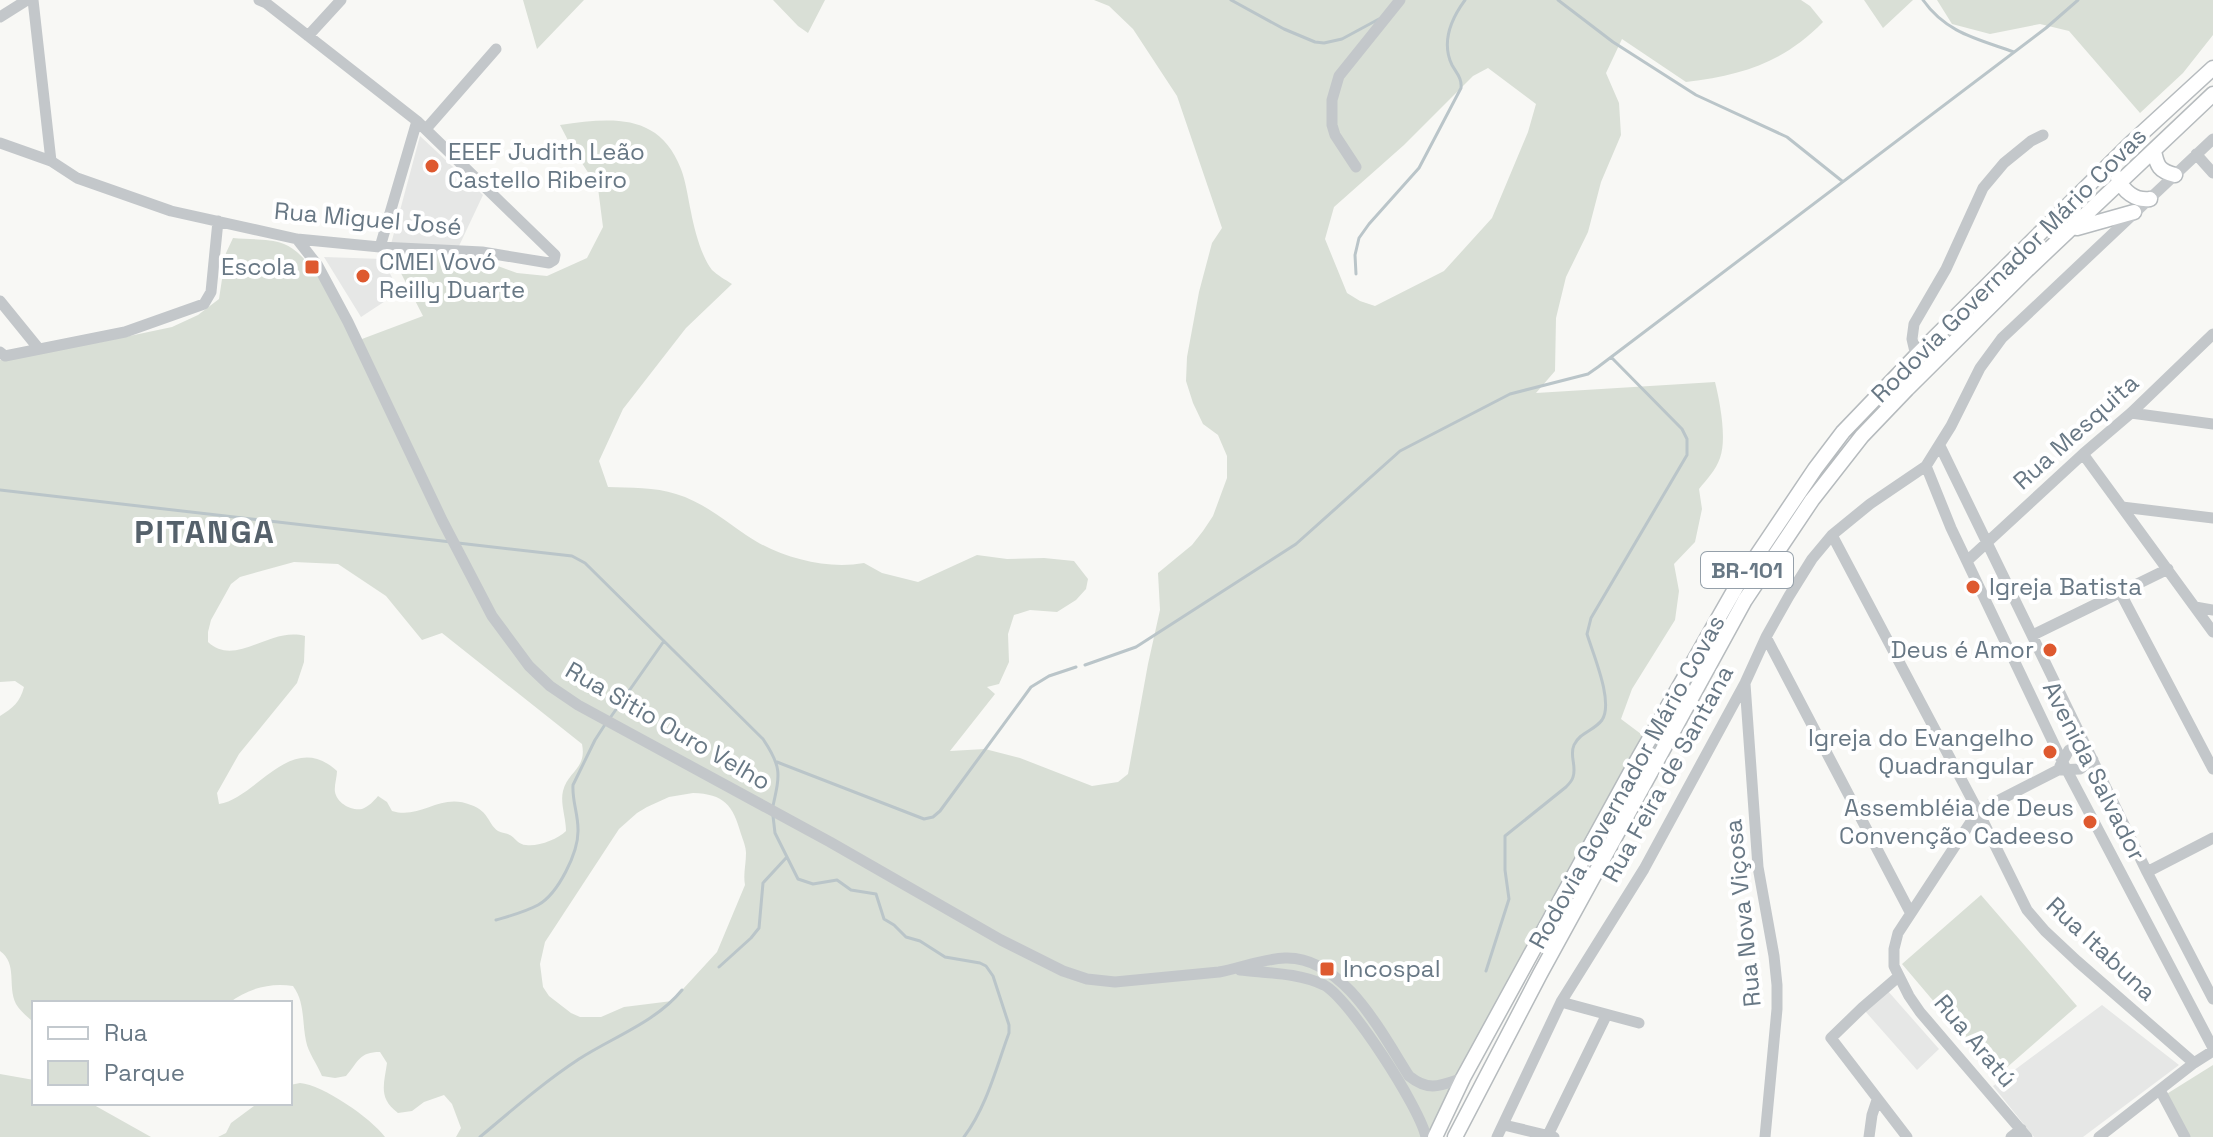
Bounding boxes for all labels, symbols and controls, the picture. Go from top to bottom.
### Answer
street label: Rodovia Governador Mário Covas [1864,120,2153,409]
place label: EEEF Judith Leão Castello Ribeiro [448,136,645,195]
marker: EEEF Judith Leão Castello Ribeiro [423,157,441,175]
street label: Rua Miguel José [273,195,463,242]
place label: CMEI Vovó Reilly Duarte [379,246,525,305]
place label: Escola [221,251,296,282]
marker: Escola [303,258,321,276]
marker: CMEI Vovó Reilly Duarte [354,267,372,285]
street label: Rua Mesquita [2007,367,2145,496]
district label: PITANGA [134,512,276,552]
road number: BR-101 [1701,552,1793,588]
place label: Igreja Batista [1989,571,2142,602]
marker: Igreja Batista [1964,578,1982,596]
street label: Rodovia Governador Mário Covas [1522,609,1732,954]
place label: Deus é Amor [1891,634,2034,665]
marker: Deus é Amor [2041,641,2059,659]
street label: Rua Sitio Ouro Velho [560,654,776,797]
street label: Rua Feira de Santana [1595,660,1740,888]
street label: Avenida Salvador [2036,676,2153,866]
place label: Igreja do Evangelho Quadrangular [1808,722,2034,781]
marker: Igreja do Evangelho Quadrangular [2041,743,2059,761]
place label: Assembléia de Deus Convenção Cadeeso [1839,792,2074,851]
marker: Assembléia de Deus Convenção Cadeeso [2081,813,2099,831]
street label: Rua Nova Viçosa [1717,817,1768,1008]
street label: Rua Itabuna [2040,890,2163,1008]
place label: Incospal [1343,953,1441,984]
marker: Incospal [1318,960,1336,978]
street label: Rua Aratú [1928,988,2023,1094]
legend [32,1001,292,1105]
text: Rua [104,1017,148,1048]
text: Parque [104,1057,185,1088]

